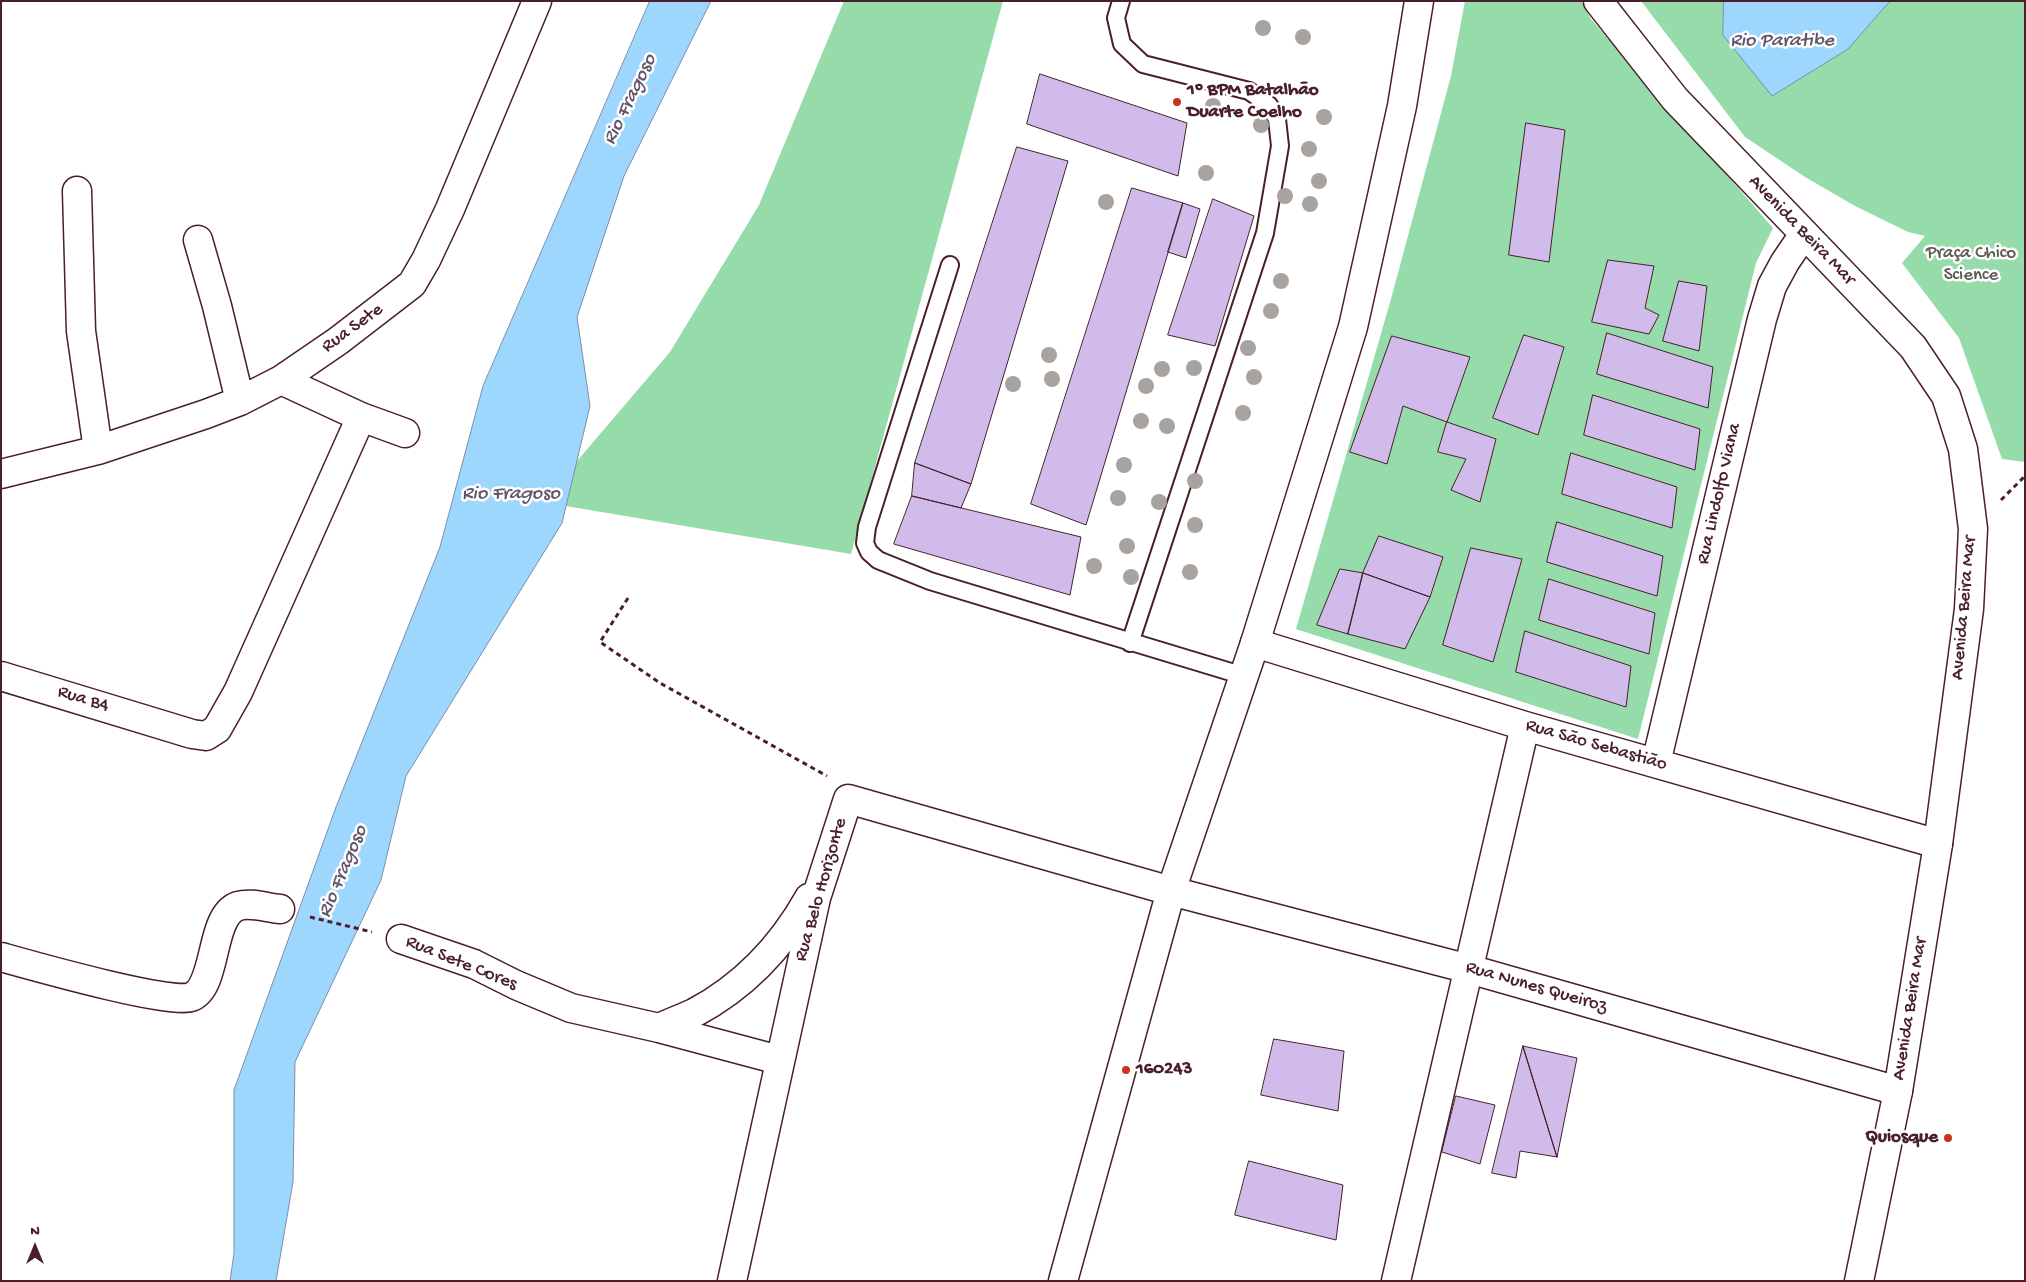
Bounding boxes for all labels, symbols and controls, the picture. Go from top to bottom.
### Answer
water label: Rio Paratibe [1730,30,1834,54]
water label: Rio Fragoso [599,51,663,149]
place label: 1º BPM Batalhão Duarte Coelho [1187,80,1319,124]
marker: 1º BPM Batalhão Duarte Coelho [1171,96,1183,108]
street label: Avenida Beira Mar [1743,171,1859,291]
park label: Praça Chico Science [1926,243,2016,287]
street label: Rua Sete [318,299,388,359]
street label: Rua Lindolfo Viana [1693,421,1747,567]
water label: Rio Fragoso [462,483,560,507]
street label: Avenida Beira Mar [1947,535,1983,681]
street label: Rua B4 [55,681,111,719]
street label: Rua São Sebastião [1523,715,1669,777]
street label: Rua Belo Horizonte [791,816,853,964]
water label: Rio Fragoso [314,822,374,922]
street label: Rua Sete Cores [402,931,520,997]
street label: Avenida Beira Mar [1888,936,1934,1082]
street label: Rua Nunes Queiroz [1463,957,1609,1019]
place label: 160243 [1136,1059,1192,1081]
marker: 160243 [1120,1064,1132,1076]
place label: Quiosque [1865,1127,1938,1149]
marker: Quiosque [1942,1132,1954,1144]
north arrow [10,1222,60,1272]
text: N [30,1223,40,1240]

